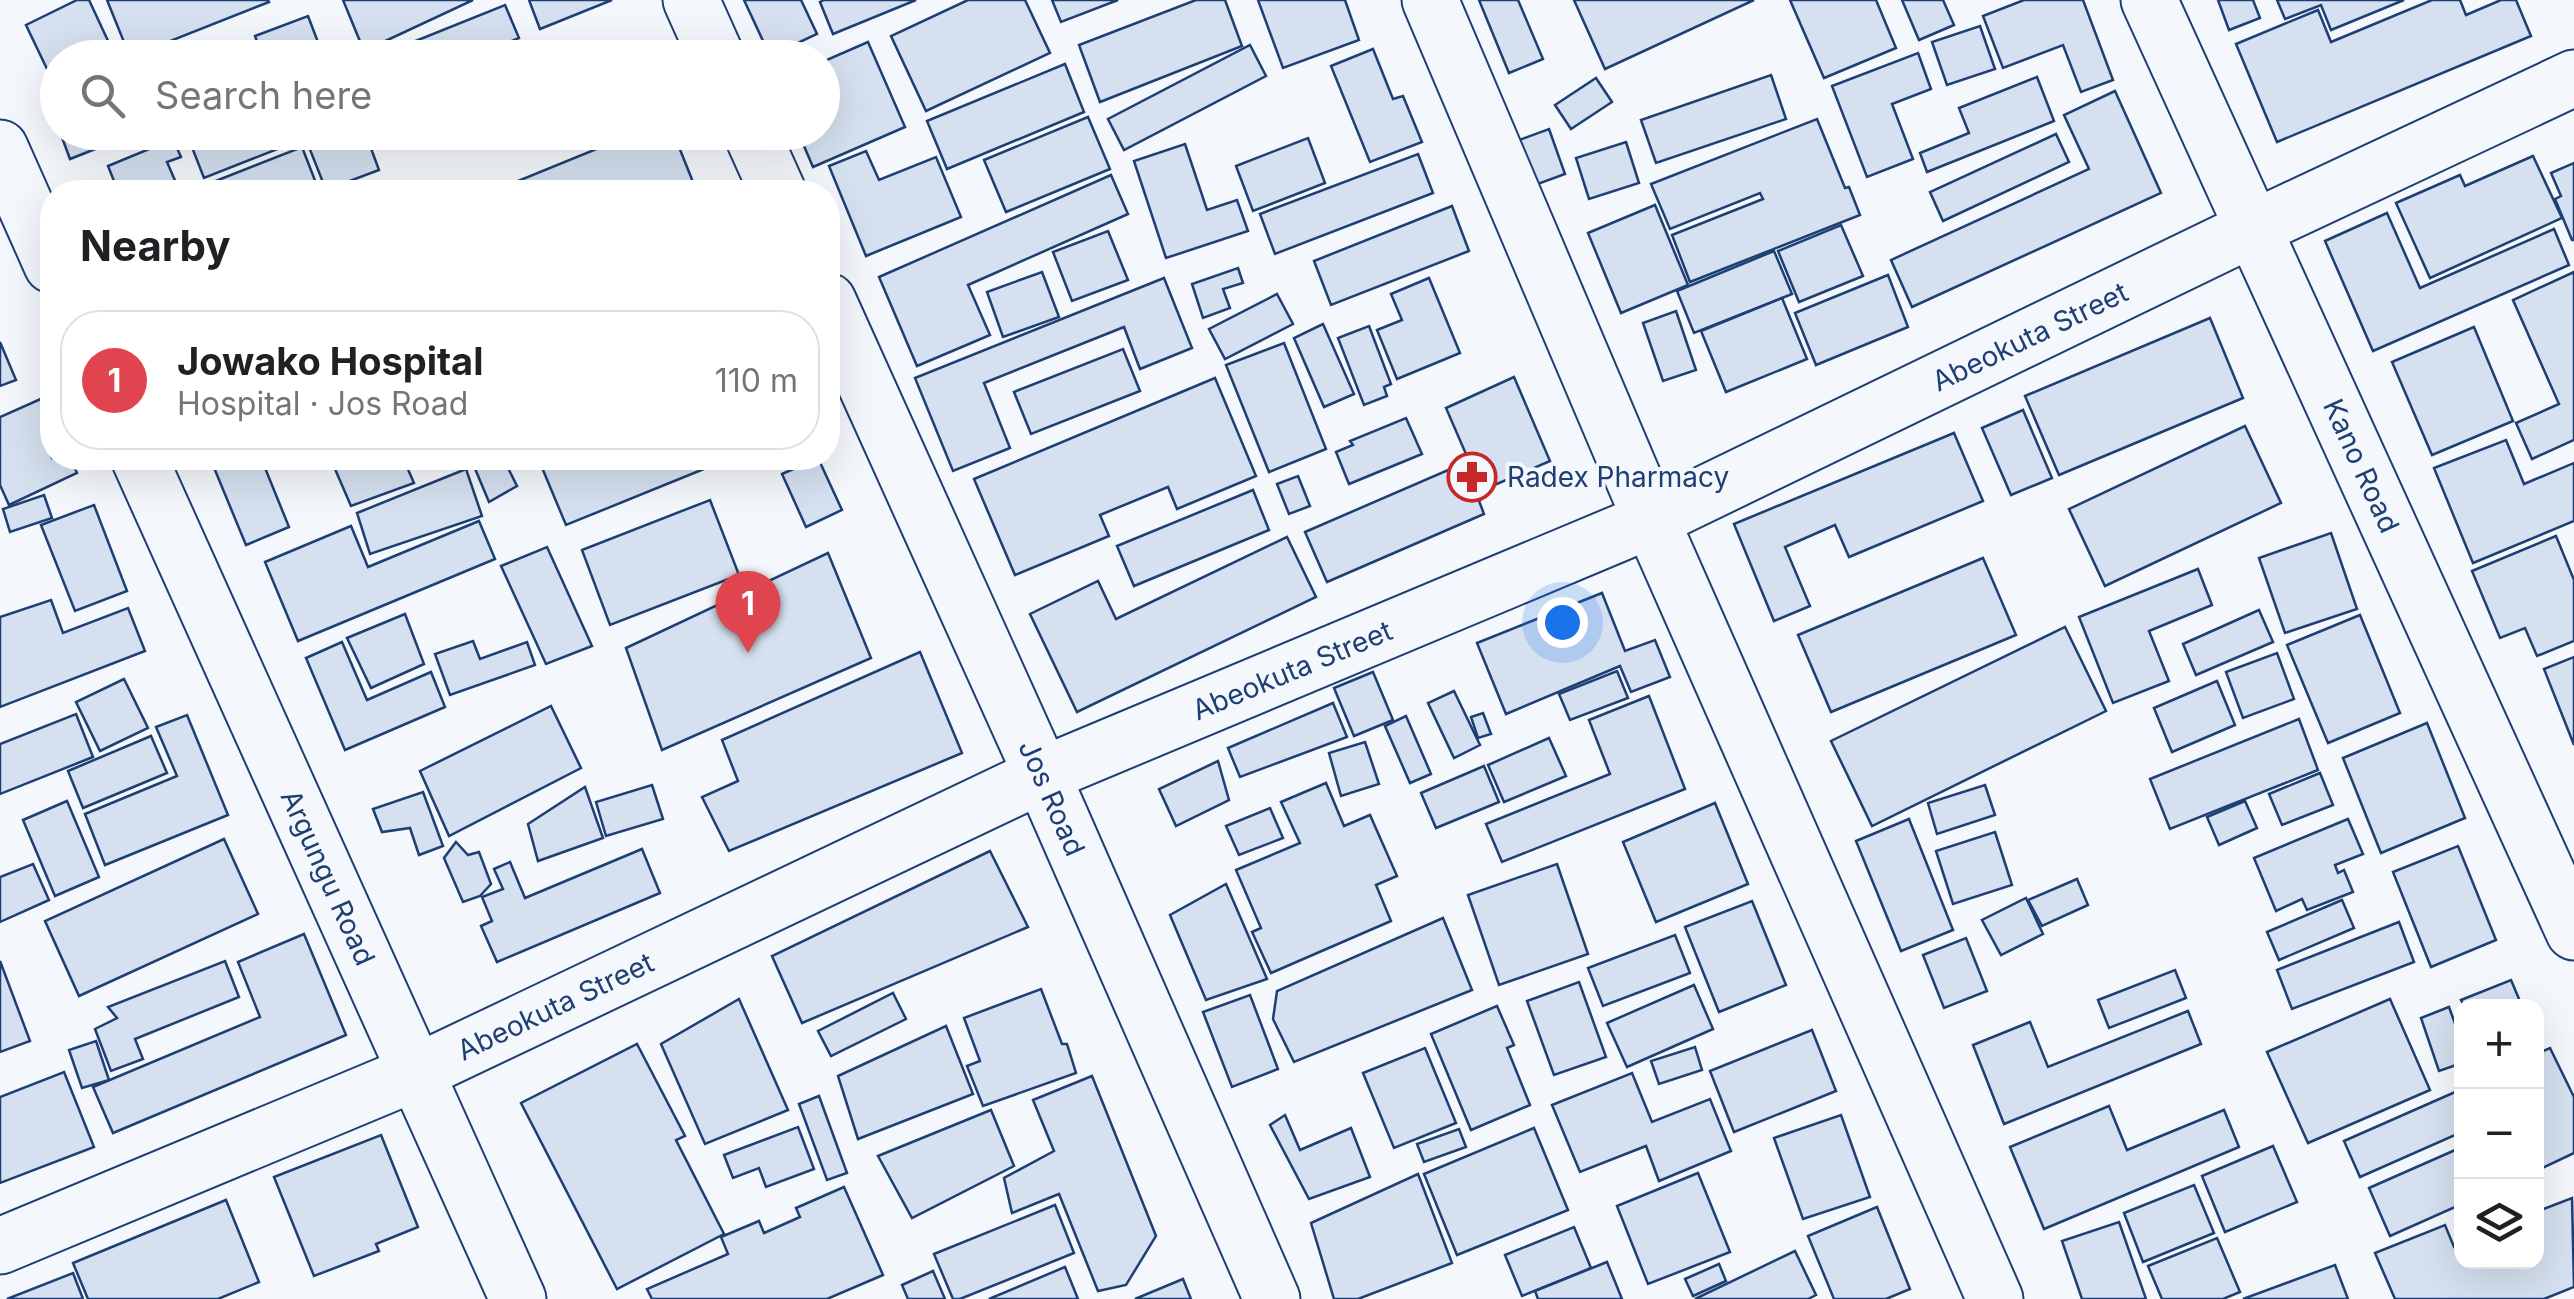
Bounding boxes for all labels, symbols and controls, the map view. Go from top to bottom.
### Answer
search box [40,40,840,150]
icon: search [75,68,130,123]
text: Search here [155,72,372,118]
text: Nearby [80,220,231,271]
street label: Abeokuta Street [1926,275,2133,398]
text: Jowako Hospital [177,338,483,384]
text: 1 [108,361,121,400]
text: 110 m [715,361,798,400]
text: Hospital · Jos Road [177,384,468,423]
street label: Kano Road [2316,394,2407,538]
pharmacy icon: Radex Pharmacy [1446,451,1498,503]
place label: Radex Pharmacy [1507,460,1729,494]
pin: 1 [716,570,780,653]
your location [1537,597,1588,648]
street label: Abeokuta Street [1187,613,1397,727]
street label: Jos Road [1011,735,1092,861]
street label: Argungu Road [274,784,382,970]
street label: Abeokuta Street [452,945,659,1067]
map controls [2454,999,2544,1269]
button: + [2454,999,2544,1089]
button: − [2454,1089,2544,1179]
button: layers [2454,1179,2544,1269]

